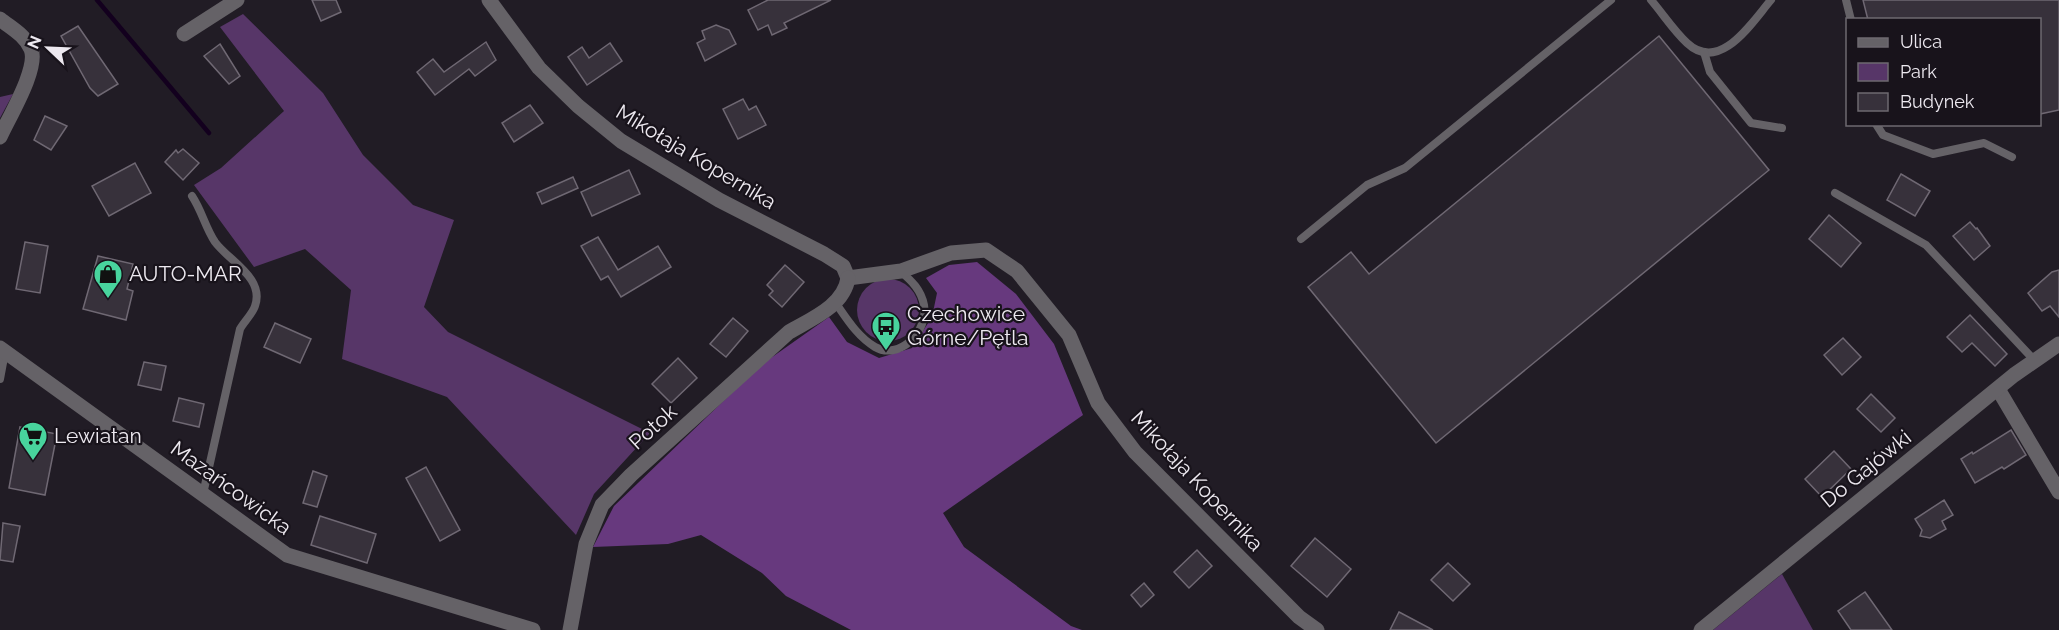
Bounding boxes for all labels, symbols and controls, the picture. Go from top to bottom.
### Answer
north arrow [18,18,78,78]
legend [1846,18,2041,126]
text: Ulica [1900,31,1942,52]
text: N [24,33,46,52]
text: Park [1900,61,1937,82]
text: Budynek [1900,91,1975,112]
street label: Mikołaja Kopernika [612,99,781,214]
shop icon: AUTO-MAR [92,258,124,300]
place label: AUTO-MAR [129,261,242,286]
place label: Czechowice Górne/Pętla [907,301,1028,350]
bus stop icon: Czechowice Górne/Pętla [870,310,902,352]
street label: Potok [624,399,682,455]
street label: Mikołaja Kopernika [1126,405,1269,556]
supermarket icon: Lewiatan [17,420,49,462]
place label: Lewiatan [54,423,142,448]
street label: Do Gajówki [1815,425,1916,513]
street label: Mazańcowicka [166,435,296,540]

